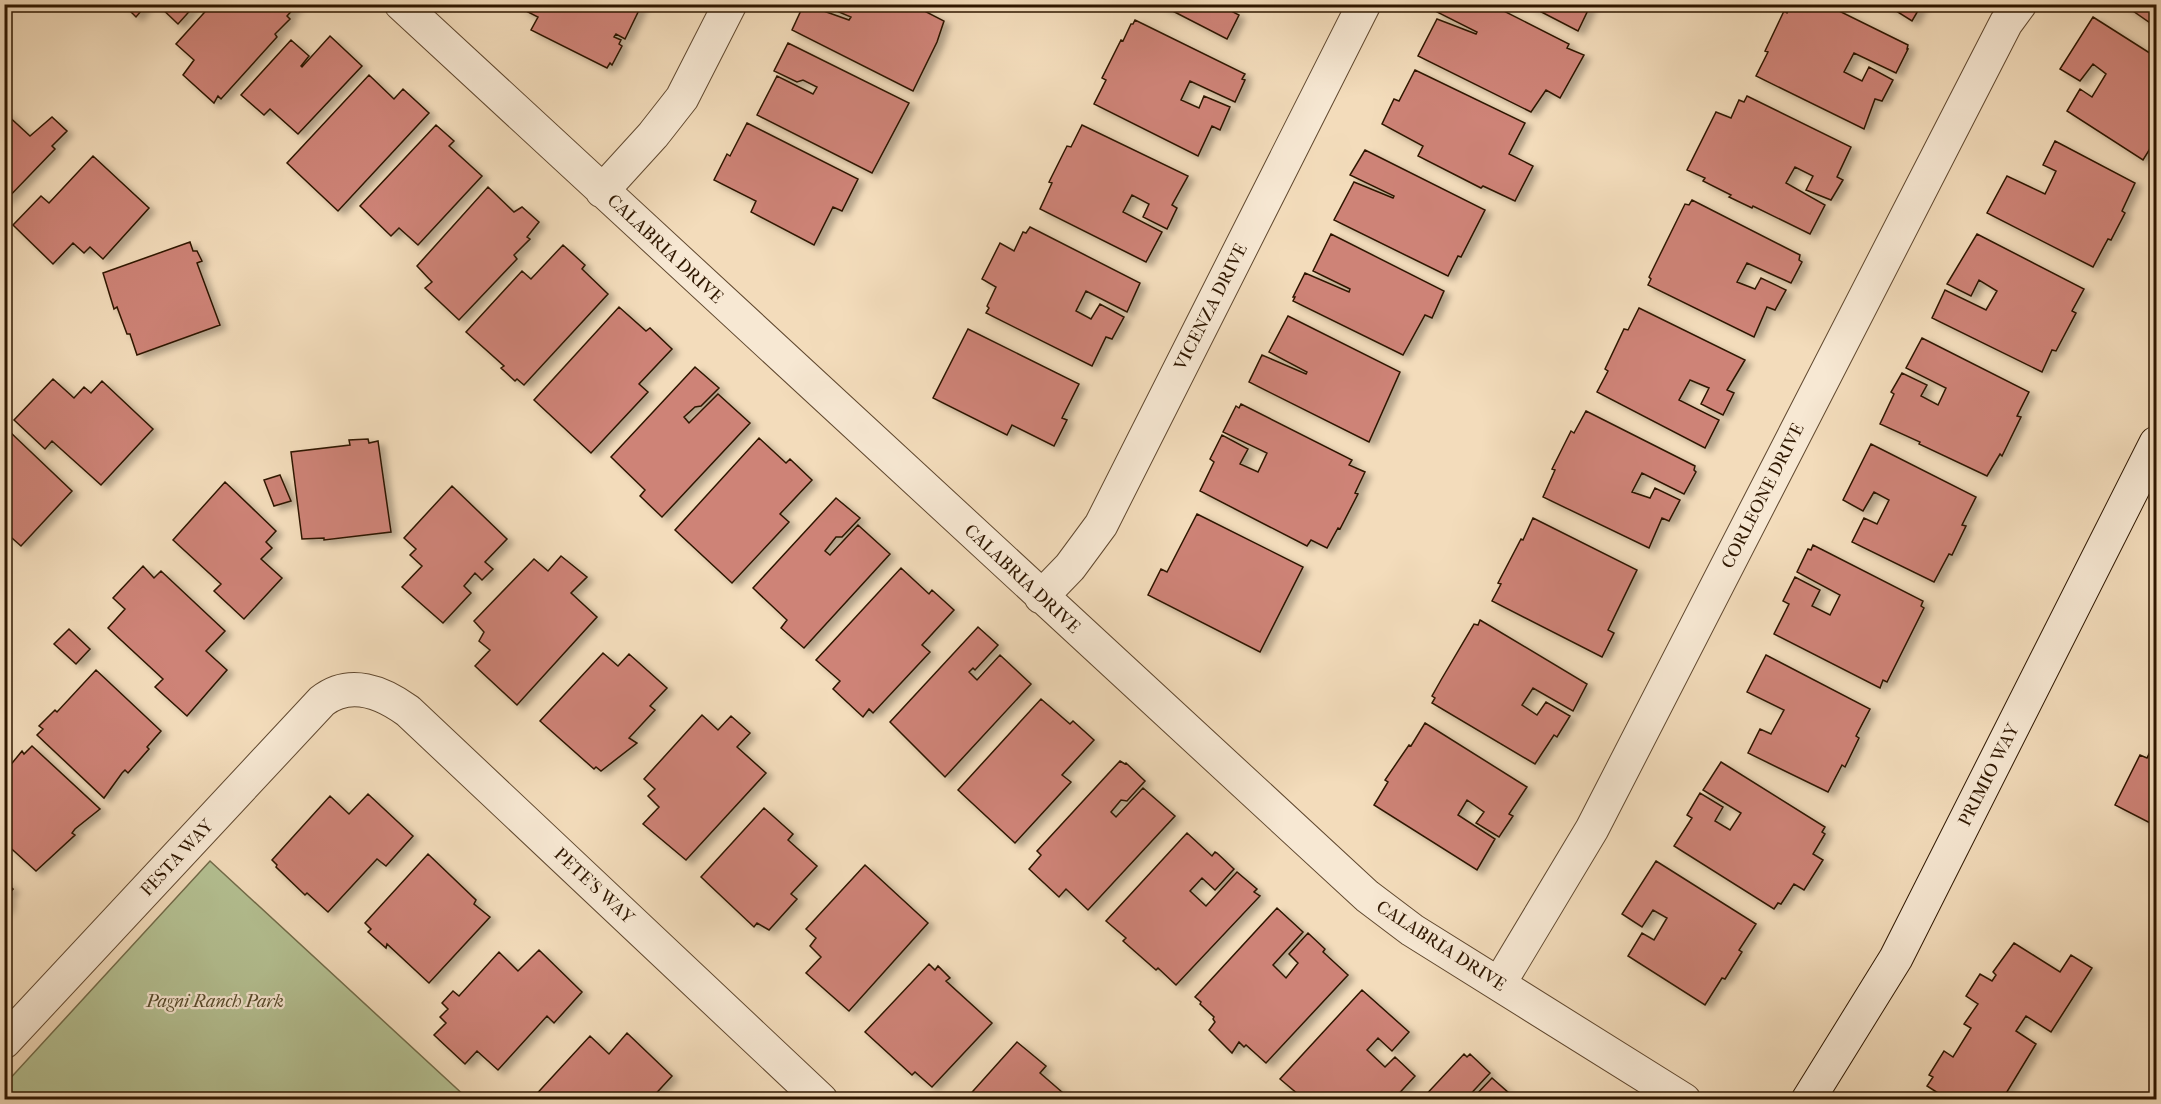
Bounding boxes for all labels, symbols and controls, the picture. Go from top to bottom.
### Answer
street label: CALABRIA DRIVE [603,190,727,308]
street label: VICENZA DRIVE [1170,240,1252,375]
street label: CORLEONE DRIVE [1717,420,1809,572]
street label: CALABRIA DRIVE [960,520,1084,638]
street label: PRIMIO WAY [1954,720,2024,830]
street label: FESTA WAY [136,815,218,901]
street label: PETE'S WAY [550,844,639,929]
street label: CALABRIA DRIVE [1372,896,1510,996]
park label: Pagni Ranch Park [145,991,284,1012]

